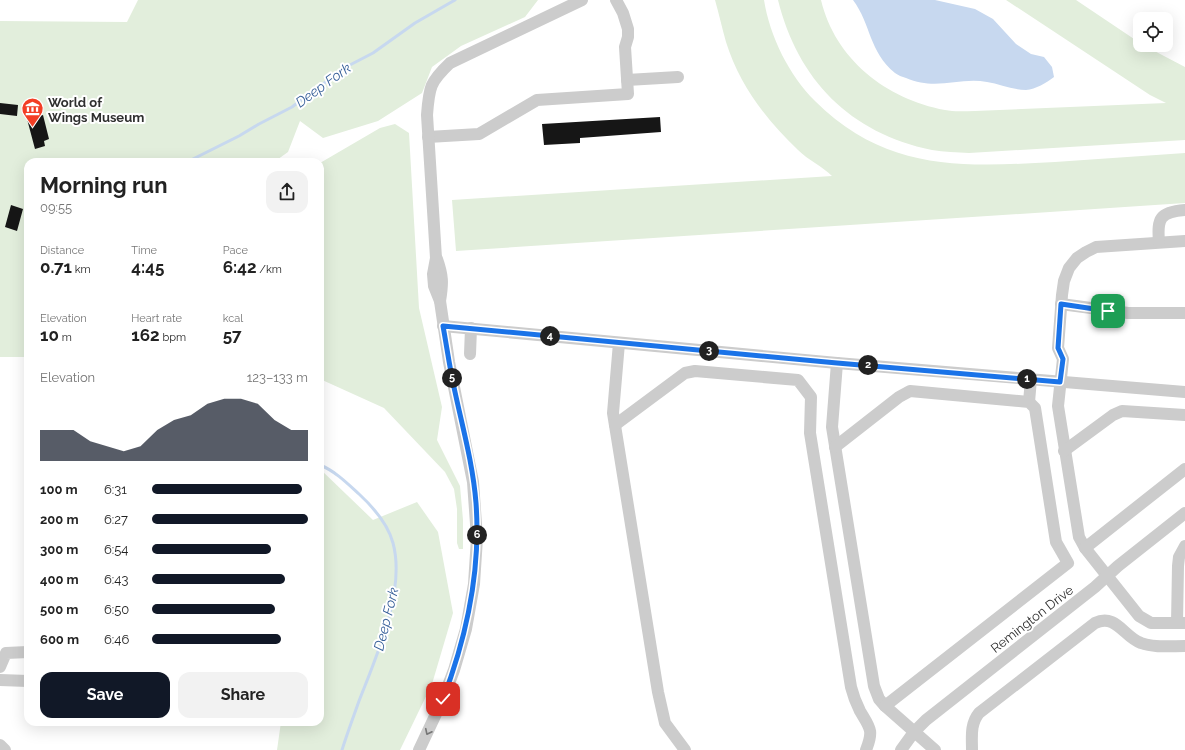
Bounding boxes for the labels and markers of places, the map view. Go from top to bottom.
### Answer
place label: World of Wings Museum [48,95,144,125]
museum icon: World of Wings Museum [19,96,45,129]
pin [1091,294,1125,328]
pin: 4 [540,326,560,346]
pin: 3 [699,341,719,361]
pin: 2 [858,355,878,375]
pin: 5 [442,368,462,388]
pin: 1 [1017,369,1037,389]
pin: 6 [467,525,487,545]
pin [426,682,460,716]

